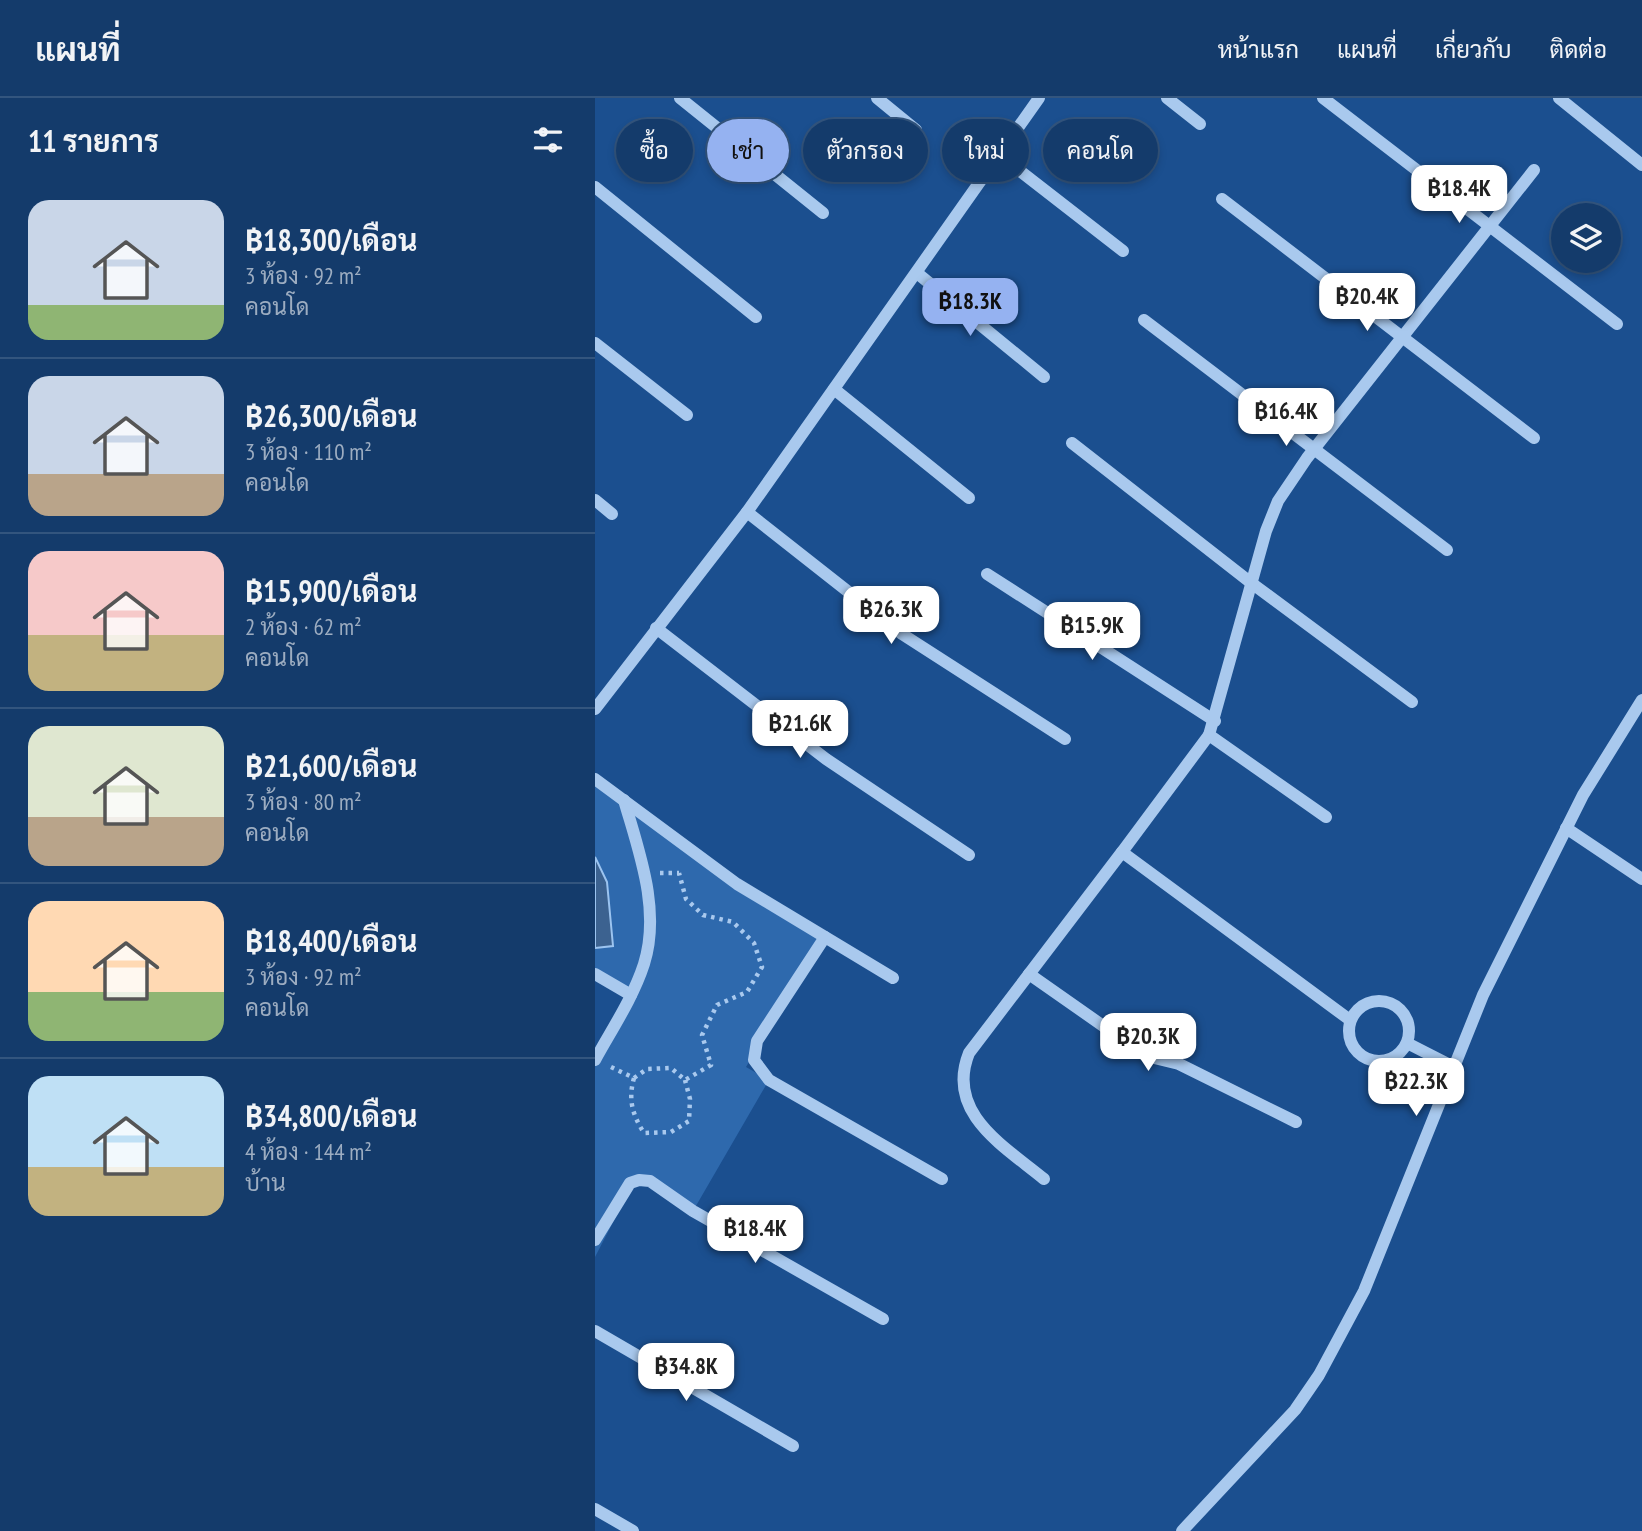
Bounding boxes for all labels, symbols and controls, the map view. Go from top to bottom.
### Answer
text: แผนที่ [35,27,121,70]
text: หน้าแรก [1218,34,1299,65]
text: แผนที่ [1337,34,1397,65]
text: เกี่ยวกับ [1435,34,1512,65]
text: ติดต่อ [1550,34,1607,65]
chip: ซื้อ [616,119,693,182]
chip: เช่า [707,119,789,182]
chip: ตัวกรอง [803,119,928,182]
chip: ใหม่ [942,119,1029,182]
chip: คอนโด [1043,119,1158,182]
text: 11 รายการ [28,121,159,160]
icon: filters [529,121,567,159]
pin: ฿18.4K [1402,166,1516,225]
text: ฿18.4K [1427,173,1491,202]
map controls [1551,203,1621,273]
button: layers [1551,203,1621,273]
text: ฿18,300/เดือน [245,220,417,259]
icon: home [84,228,168,312]
text: 3 ห้อง · 92 m² [245,261,362,290]
pin: ฿20.4K [1310,274,1424,333]
pin: ฿18.3K [913,278,1027,338]
text: ฿20.4K [1335,281,1399,310]
text: ฿18.3K [938,286,1002,315]
text: คอนโด [245,292,309,321]
pin: ฿16.4K [1229,388,1343,448]
text: ฿26,300/เดือน [245,396,417,435]
text: ฿16.4K [1254,396,1318,425]
icon: home [84,404,168,488]
text: 3 ห้อง · 110 m² [245,437,372,466]
text: คอนโด [245,468,309,497]
text: ฿15,900/เดือน [245,571,417,610]
icon: home [84,579,168,663]
pin: ฿26.3K [834,587,948,646]
text: ฿26.3K [859,594,923,623]
pin: ฿15.9K [1035,602,1149,662]
text: ฿15.9K [1060,610,1124,639]
text: 2 ห้อง · 62 m² [245,612,362,641]
text: คอนโด [245,643,309,672]
pin: ฿21.6K [743,700,857,760]
text: ฿21.6K [768,708,832,737]
text: ฿21,600/เดือน [245,746,417,785]
icon: home [84,754,168,838]
text: 3 ห้อง · 80 m² [245,787,362,816]
text: คอนโด [245,818,309,847]
text: ฿18,400/เดือน [245,921,417,960]
icon: home [84,929,168,1013]
text: 3 ห้อง · 92 m² [245,962,362,991]
text: คอนโด [245,993,309,1022]
pin: ฿20.3K [1091,1014,1205,1073]
text: ฿20.3K [1116,1021,1180,1050]
pin: ฿22.3K [1359,1058,1473,1118]
text: ฿22.3K [1384,1066,1448,1095]
text: ฿34,800/เดือน [245,1096,417,1135]
icon: home [84,1104,168,1188]
text: 4 ห้อง · 144 m² [245,1137,372,1166]
text: บ้าน [245,1168,286,1197]
pin: ฿18.4K [698,1206,812,1265]
text: ฿18.4K [723,1213,787,1242]
pin: ฿34.8K [629,1344,743,1403]
text: ฿34.8K [654,1351,718,1380]

